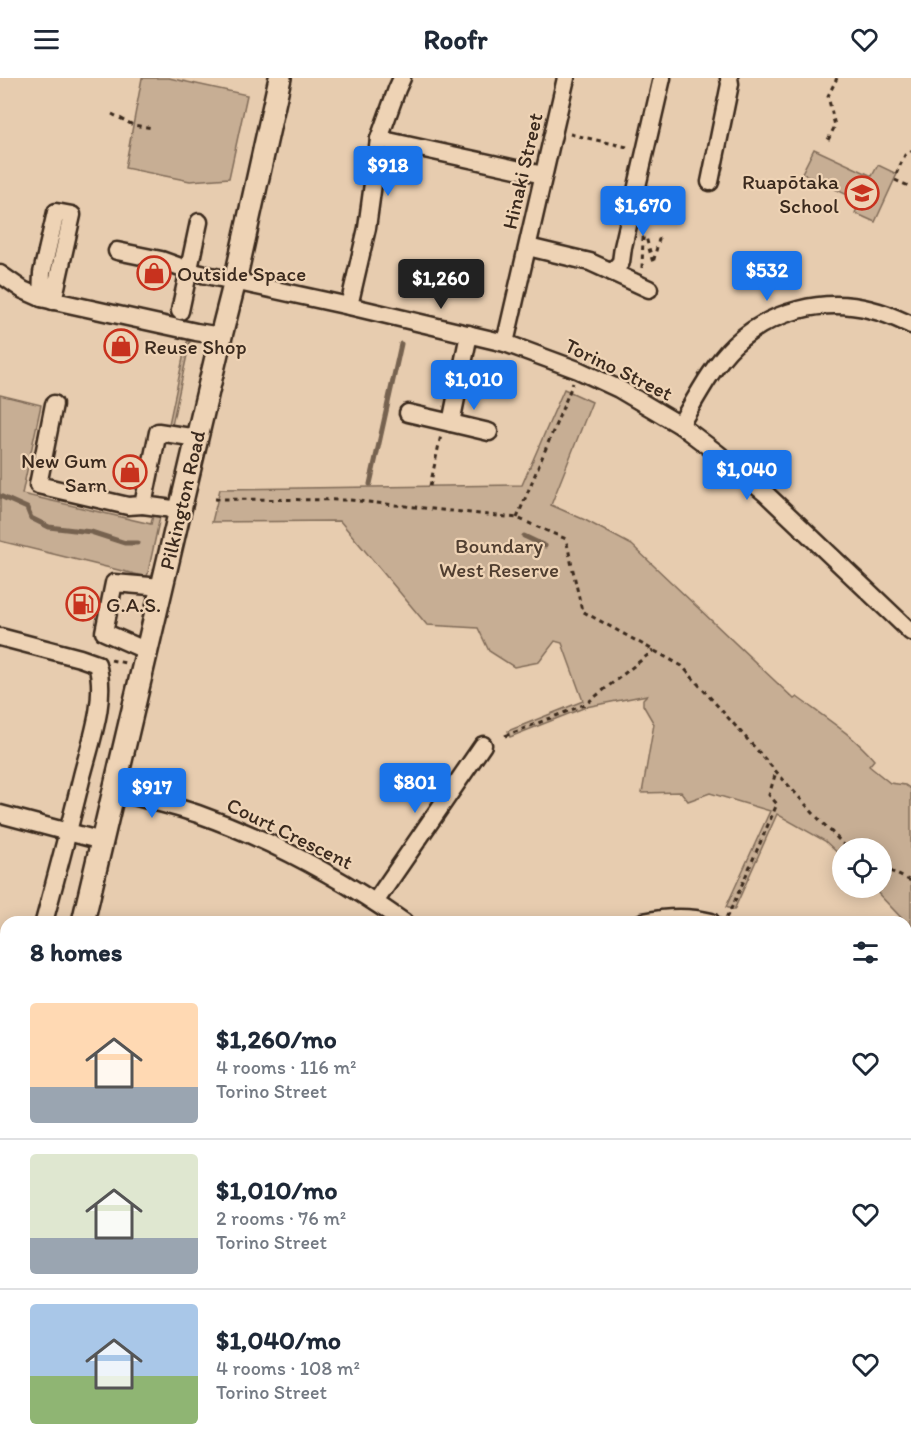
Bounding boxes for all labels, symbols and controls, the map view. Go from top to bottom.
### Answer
icon: menu [30,23,63,56]
text: Roofr [423,23,488,56]
icon: heart [848,23,881,56]
street label: Hinaki Street [496,110,548,232]
pin: $918 [352,146,424,197]
text: $918 [368,153,408,177]
place label: Ruapōtaka School [742,169,839,218]
school or university icon: Ruapōtaka School [844,175,880,211]
pin: $1,670 [594,186,692,237]
text: $1,670 [615,193,671,217]
pin: $532 [731,251,803,302]
shop icon: Outside Space [136,255,172,291]
text: $532 [746,258,788,282]
pin: $1,260 [392,259,490,310]
place label: Outside Space [177,261,306,286]
text: $1,260 [412,266,470,290]
shop icon: Reuse Shop [103,328,139,364]
street label: Torino Street [561,332,677,406]
place label: Reuse Shop [144,334,247,359]
pin: $1,010 [425,360,523,411]
text: $1,010 [445,367,503,391]
street label: Pilkington Road [154,427,210,572]
place label: New Gum Sarn [21,448,107,497]
pin: $1,040 [698,450,796,501]
shop icon: New Gum Sarn [112,454,148,490]
text: $1,040 [717,457,777,481]
park label: Boundary West Reserve [439,533,559,582]
fuel station icon: G.A.S. [65,586,101,622]
place label: G.A.S. [106,592,161,617]
pin: $801 [379,763,451,814]
pin: $917 [116,768,188,819]
text: $801 [394,770,436,794]
text: $917 [132,775,172,799]
street label: Court Crescent [223,792,357,874]
map controls [832,838,892,898]
button: locate [832,838,892,898]
text: 8 homes [30,936,122,968]
icon: filters [849,936,882,969]
text: $1,260/mo [216,1023,337,1055]
icon: home [78,1027,150,1099]
icon: heart [849,1047,882,1080]
text: 4 rooms · 116 m² [216,1055,356,1079]
text: Torino Street [216,1079,327,1103]
text: $1,010/mo [216,1174,338,1206]
icon: home [78,1178,150,1250]
icon: heart [849,1198,882,1231]
text: 2 rooms · 76 m² [216,1206,346,1230]
text: Torino Street [216,1230,327,1254]
text: $1,040/mo [216,1324,341,1356]
icon: home [78,1328,150,1400]
icon: heart [849,1348,882,1381]
text: 4 rooms · 108 m² [216,1356,360,1380]
text: Torino Street [216,1380,327,1404]

